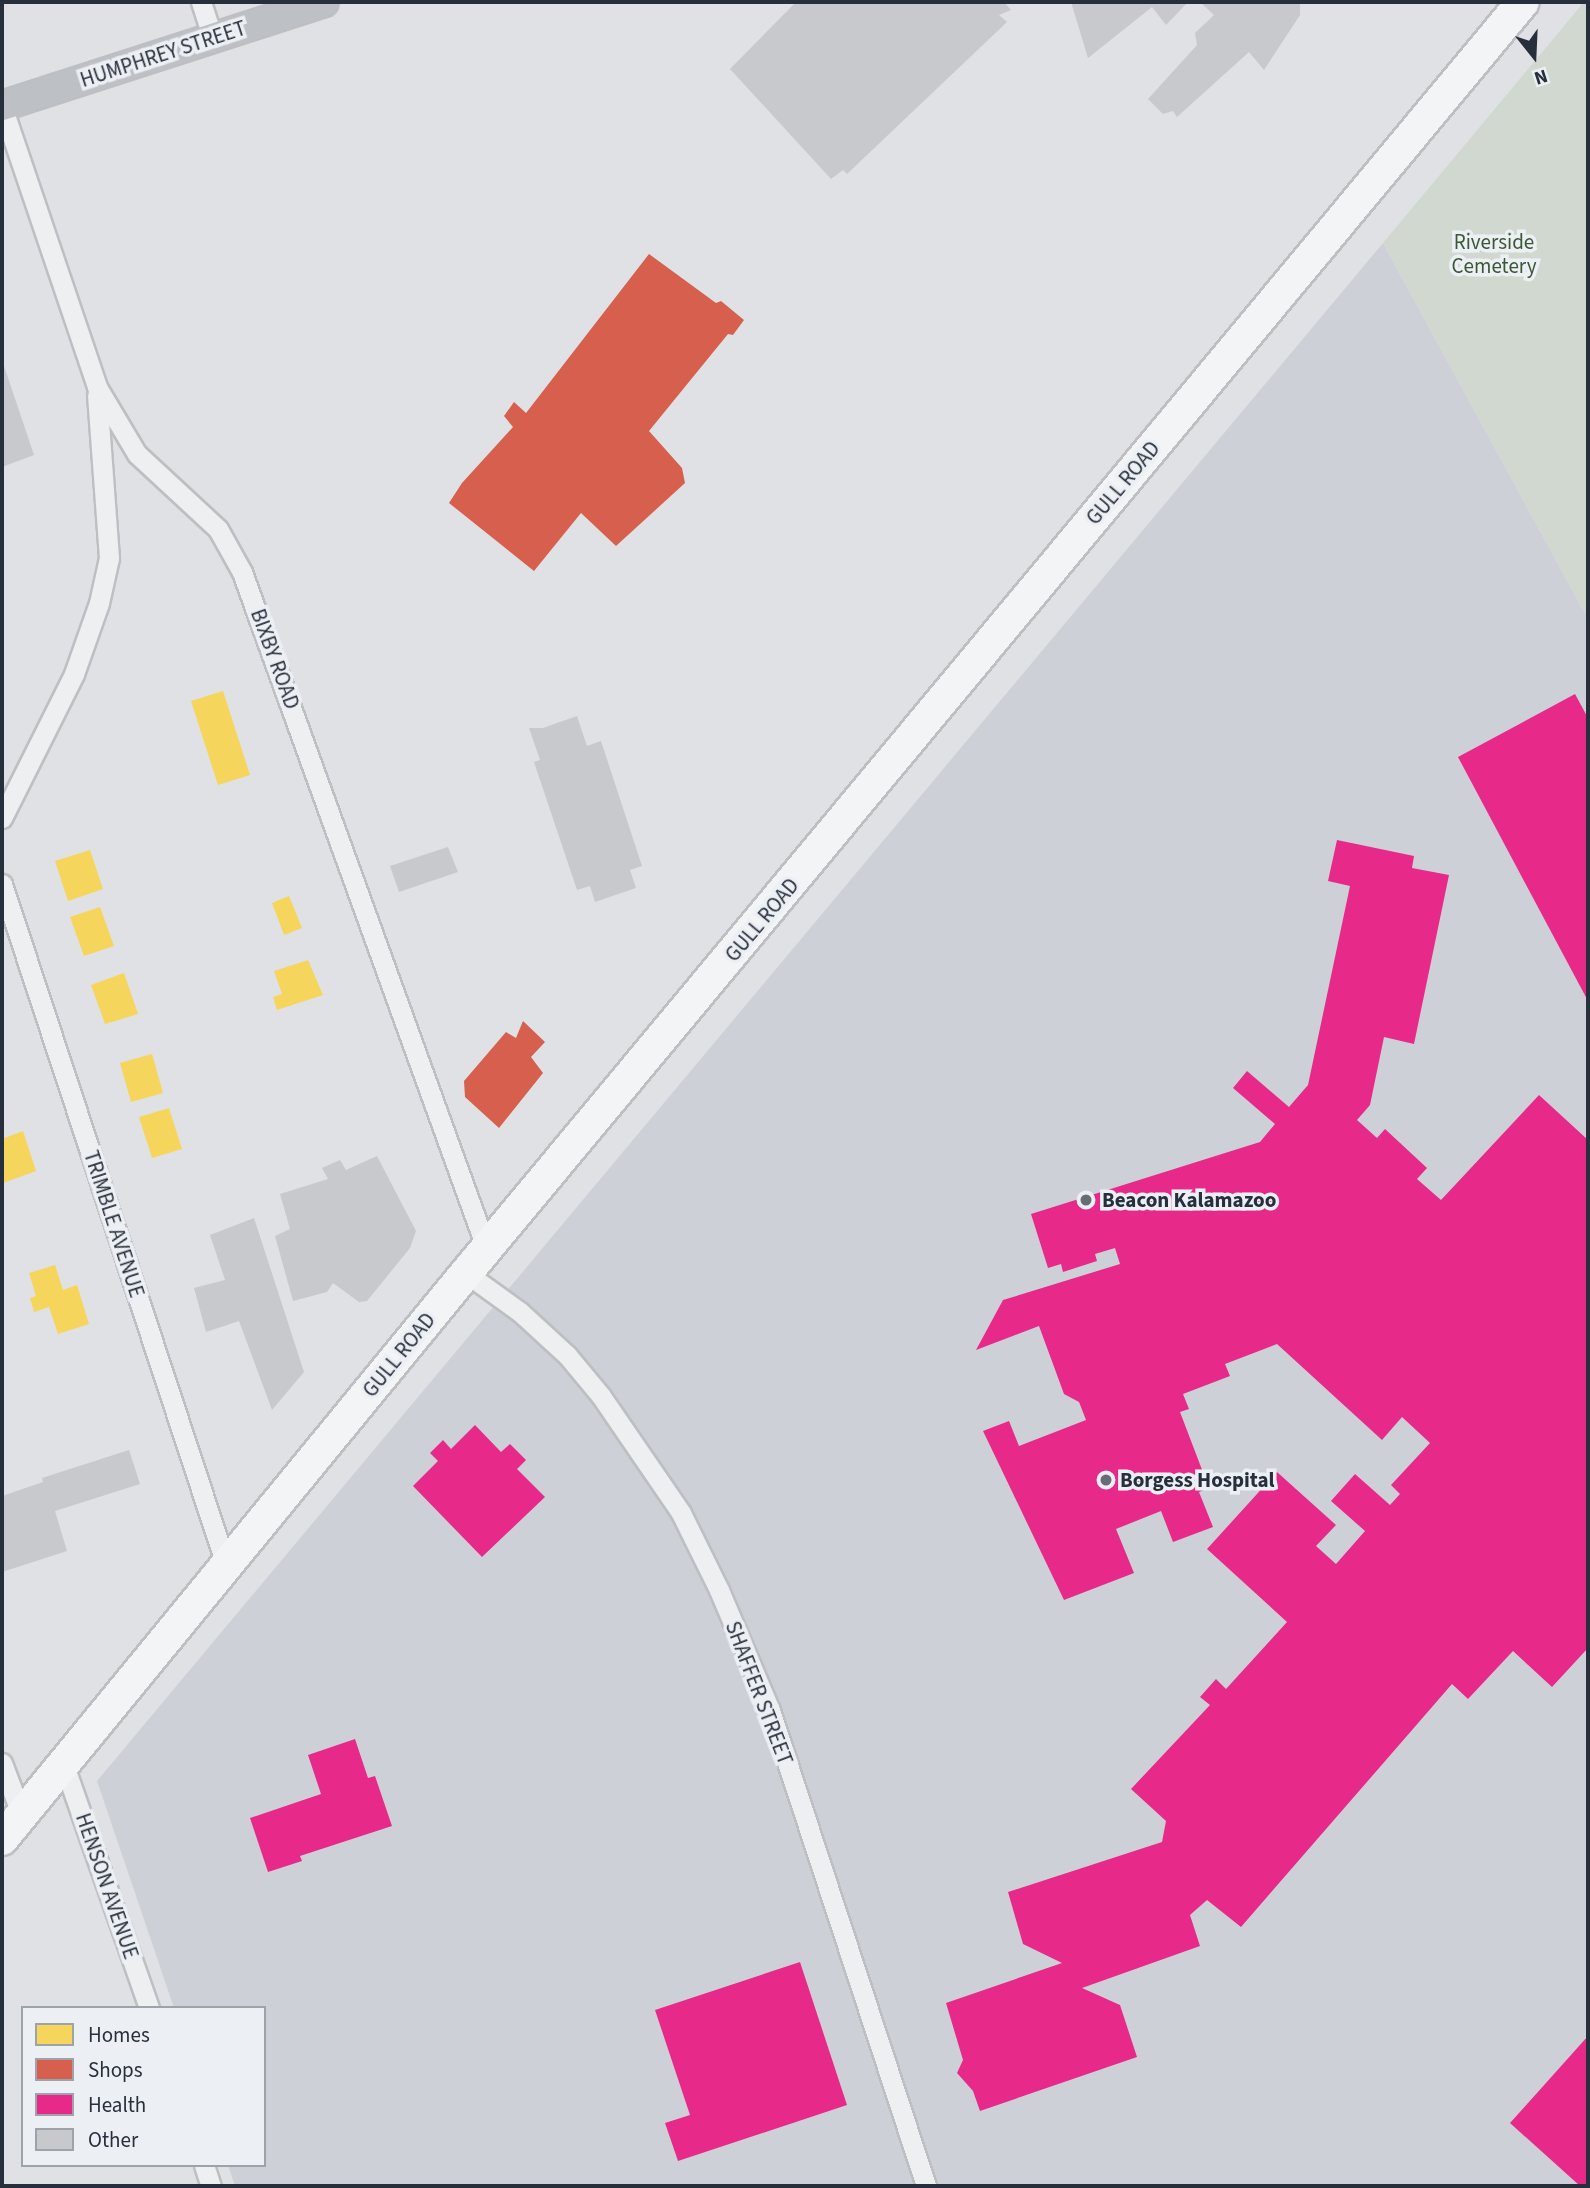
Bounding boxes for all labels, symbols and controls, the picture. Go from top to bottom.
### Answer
street label: HUMPHREY STREET [77,15,249,93]
north arrow [1499,21,1569,91]
text: N [1530,62,1551,91]
park label: Riverside Cemetery [1452,229,1536,279]
street label: GULL ROAD [1081,436,1165,530]
street label: BIXBY ROAD [245,605,305,713]
street label: GULL ROAD [720,873,804,967]
street label: TRIMBLE AVENUE [78,1147,150,1301]
place label: Beacon Kalamazoo [1102,1187,1276,1213]
marker: Beacon Kalamazoo [1076,1190,1096,1210]
street label: GULL ROAD [357,1308,441,1402]
place label: Borgess Hospital [1120,1467,1275,1493]
marker: Borgess Hospital [1098,1472,1114,1488]
street label: SHAFFER STREET [720,1618,798,1768]
street label: HENSON AVENUE [70,1810,144,1962]
legend [21,2006,266,2167]
text: Homes [88,2020,150,2050]
text: Shops [88,2055,142,2085]
text: Health [88,2090,146,2120]
text: Other [88,2125,138,2155]

